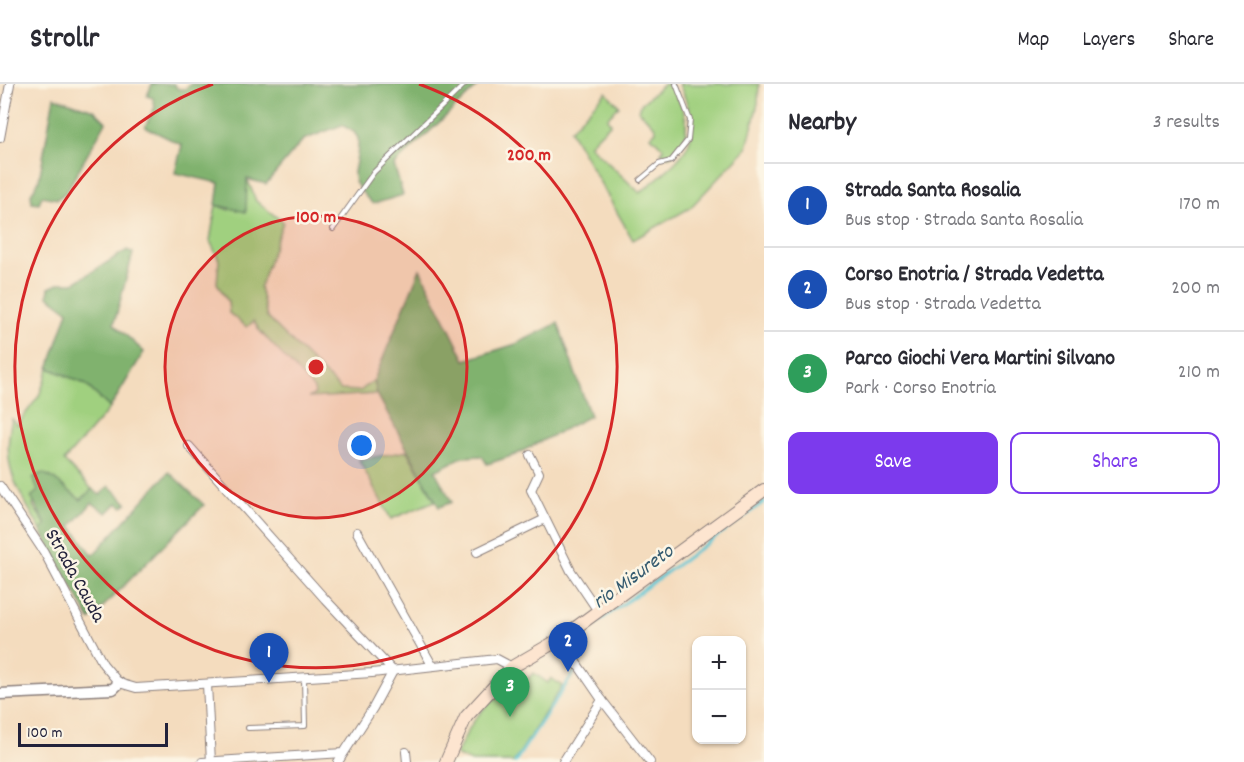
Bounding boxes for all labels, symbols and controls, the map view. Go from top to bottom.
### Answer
text: Strollr [30,21,99,61]
text: Map [1018,26,1049,56]
text: Layers [1082,26,1135,56]
text: Share [1168,26,1214,56]
text: Nearby [788,105,856,142]
text: 3 results [1153,109,1220,137]
text: 200 m [507,144,551,169]
text: Strada Santa Rosalia [845,176,1020,207]
text: 1 [805,191,810,219]
text: 170 m [1179,191,1220,219]
text: 100 m [296,206,336,231]
text: Bus stop · Strada Santa Rosalia [845,207,1083,235]
text: Corso Enotria / Strada Vedetta [845,260,1104,291]
text: 2 [803,275,812,303]
text: 200 m [1171,275,1220,303]
text: Bus stop · Strada Vedetta [845,291,1041,319]
text: Parco Giochi Vera Martini Silvano [845,344,1115,375]
centre of rings [306,357,326,377]
text: 3 [803,359,812,387]
text: 210 m [1178,359,1220,387]
text: Park · Corso Enotria [845,375,996,403]
your location [347,431,376,460]
button: Save [788,432,998,494]
button: Share [1010,432,1220,494]
street label: Strada Cauda [37,524,112,628]
water label: rio Misureto [587,537,682,618]
pin: 2 [548,622,588,672]
pin: 1 [250,634,288,683]
map controls [692,636,746,744]
button: + [692,636,746,690]
pin: 3 [490,668,530,717]
button: − [692,690,746,744]
scale bar [18,720,168,748]
text: 100 m [27,722,63,745]

